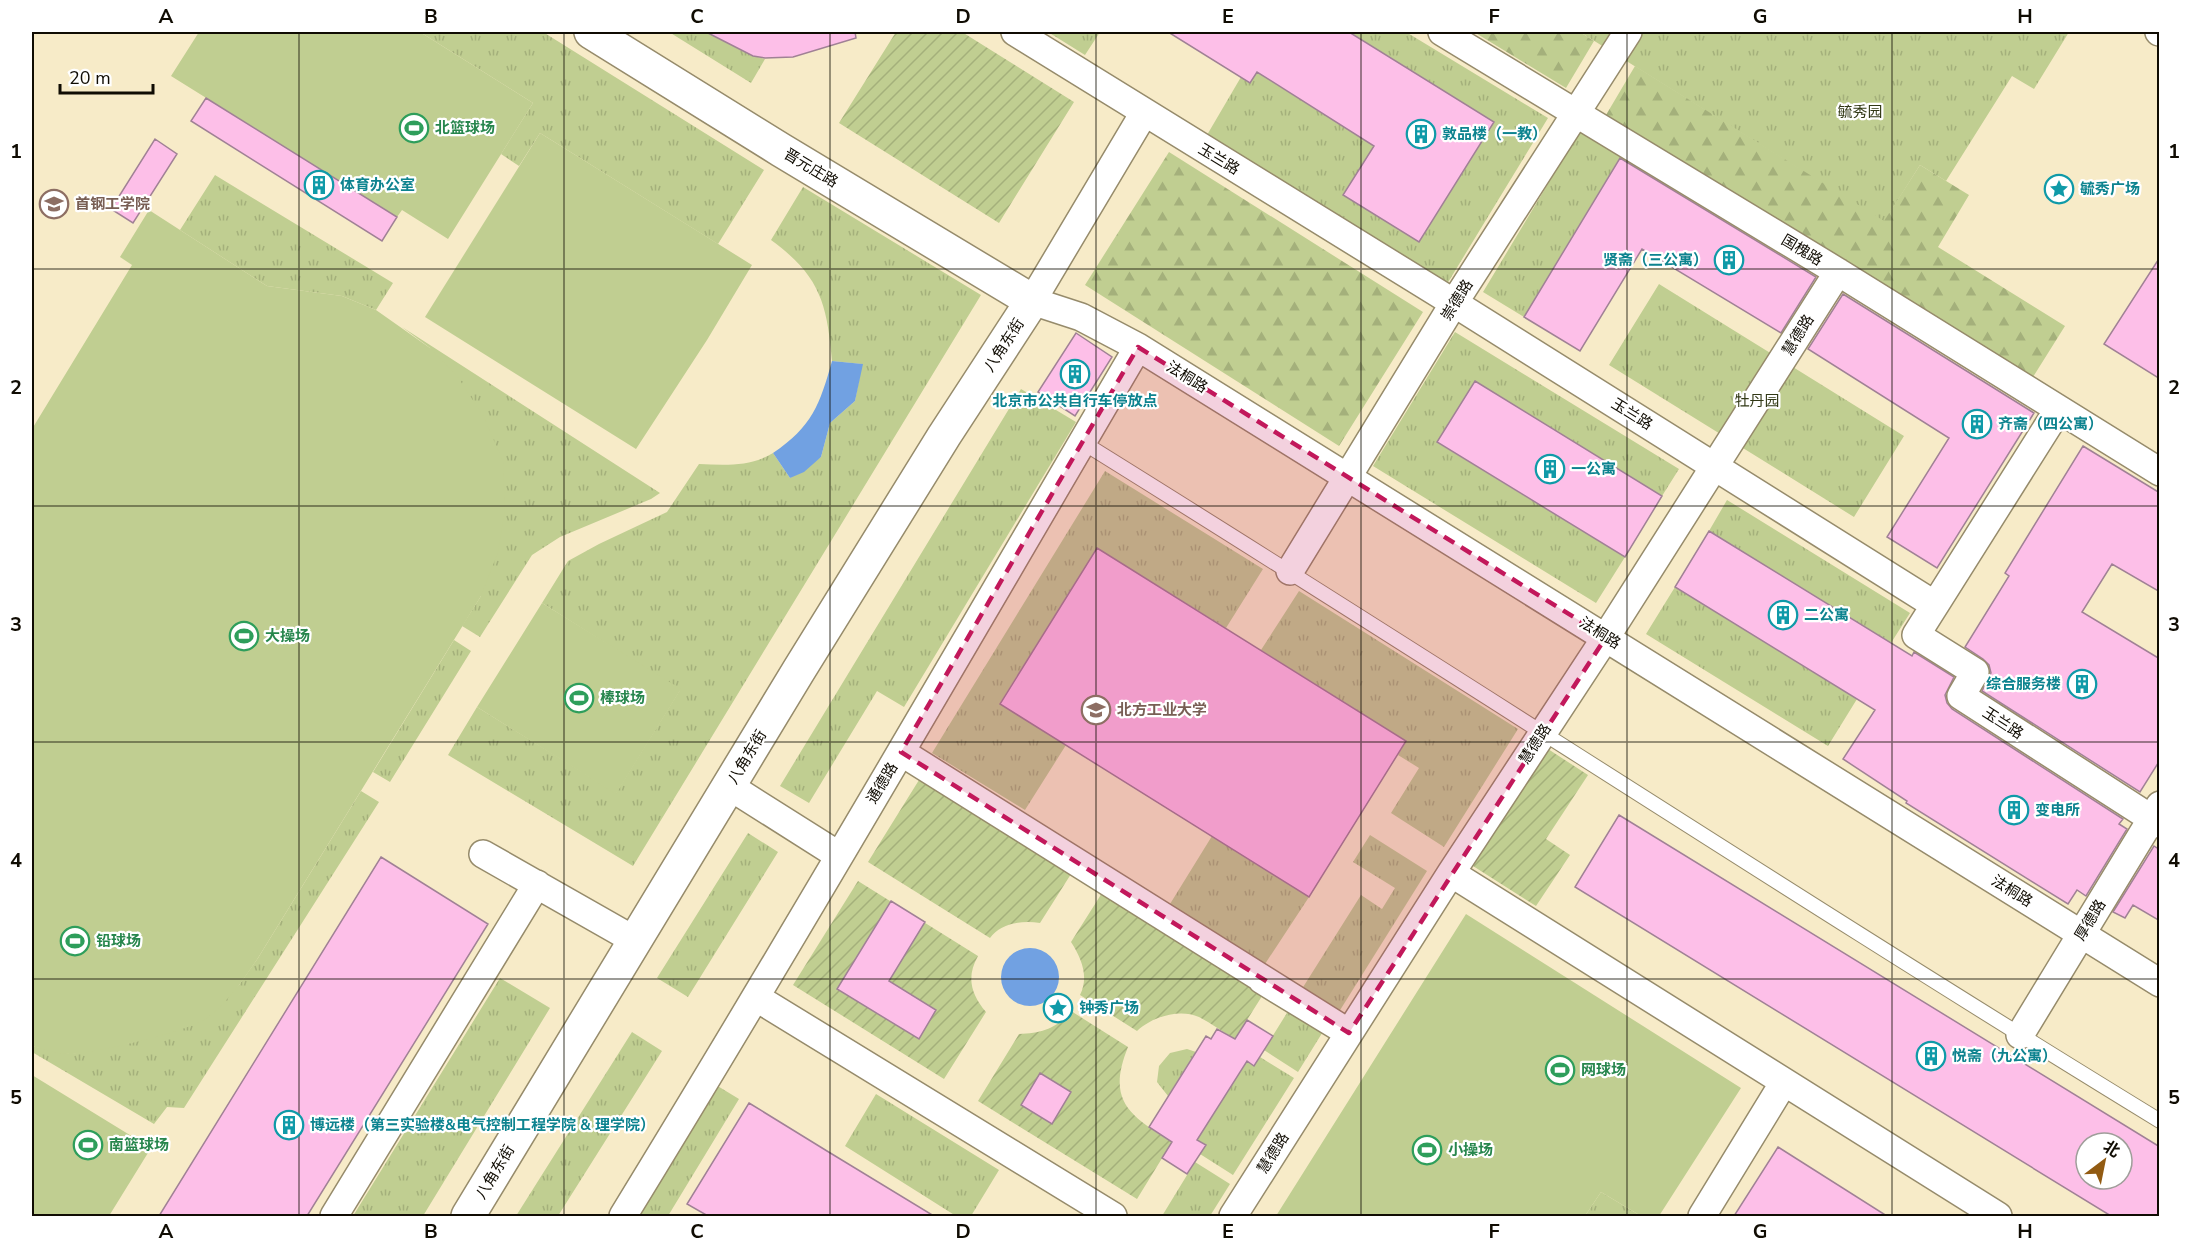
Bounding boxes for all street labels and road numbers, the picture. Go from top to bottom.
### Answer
street label: 玉兰路 [1195,139,1243,179]
street label: 晋元庄路 [780,144,842,192]
street label: 国槐路 [1778,230,1826,270]
street label: 崇德路 [1437,276,1477,324]
street label: 慧德路 [1778,311,1818,359]
street label: 八角东街 [979,314,1029,376]
street label: 法桐路 [1163,357,1211,397]
street label: 玉兰路 [1608,394,1656,434]
street label: 法桐路 [1576,613,1624,653]
street label: 玉兰路 [1979,702,2027,744]
street label: 慧德路 [1514,720,1556,768]
street label: 八角东街 [723,726,771,788]
street label: 通德路 [862,759,902,807]
street label: 法桐路 [1988,871,2036,911]
street label: 厚德路 [2070,896,2110,944]
street label: 慧德路 [1253,1129,1293,1177]
street label: 八角东街 [471,1141,519,1203]

